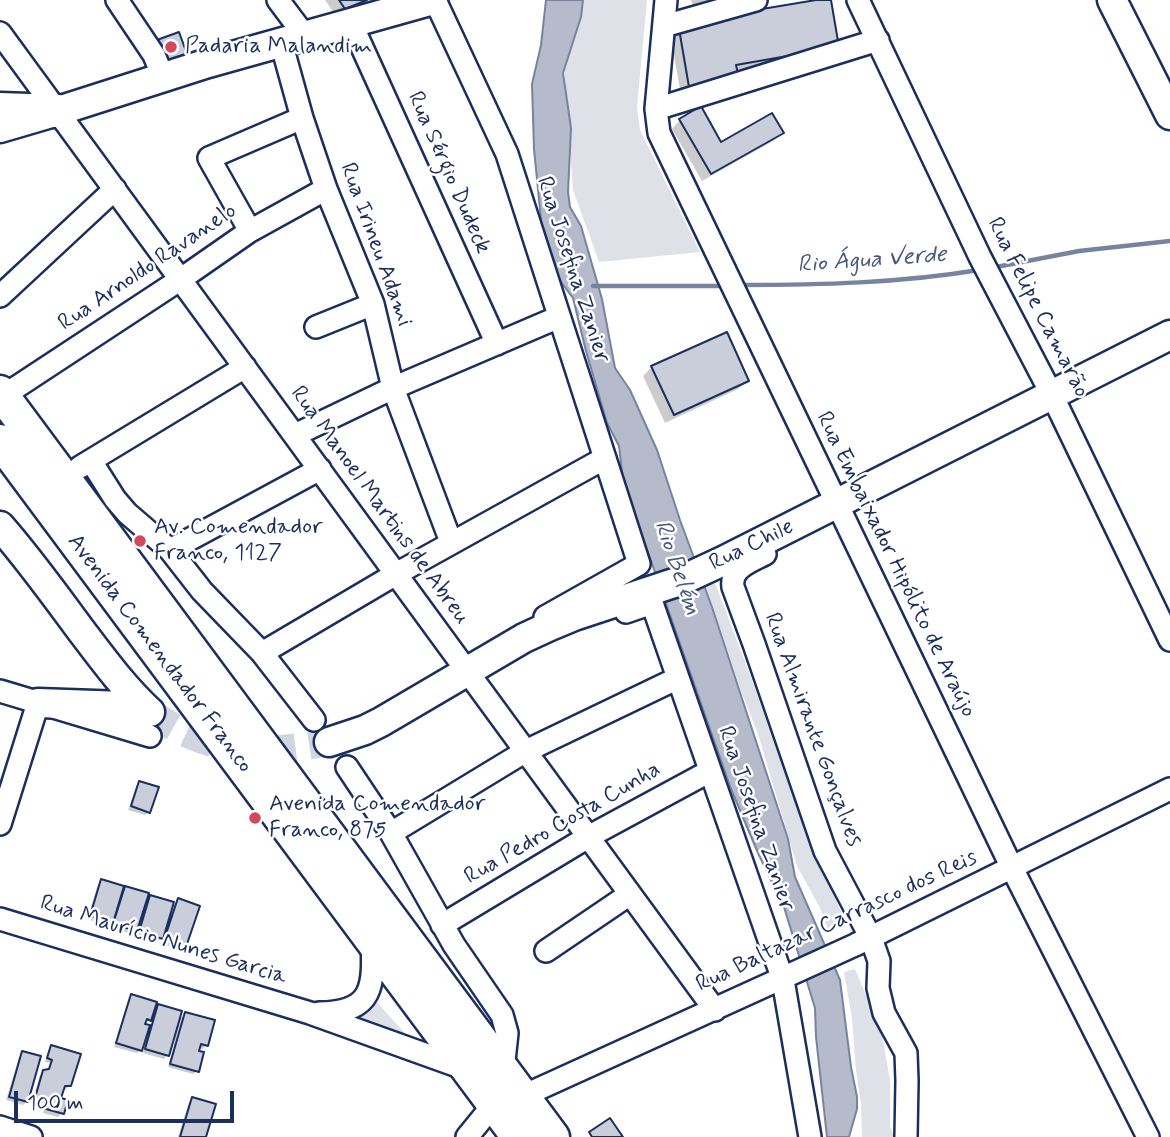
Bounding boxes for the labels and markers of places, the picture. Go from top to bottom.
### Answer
place label: Padaria Malandim [185,33,372,61]
marker: Padaria Malandim [163,39,179,55]
place label: Av. Comendador Franco, 1127 [154,514,323,568]
marker: Av. Comendador Franco, 1127 [132,533,148,549]
place label: Avenida Comendador Franco, 875 [269,791,485,845]
marker: Avenida Comendador Franco, 875 [247,810,263,826]

